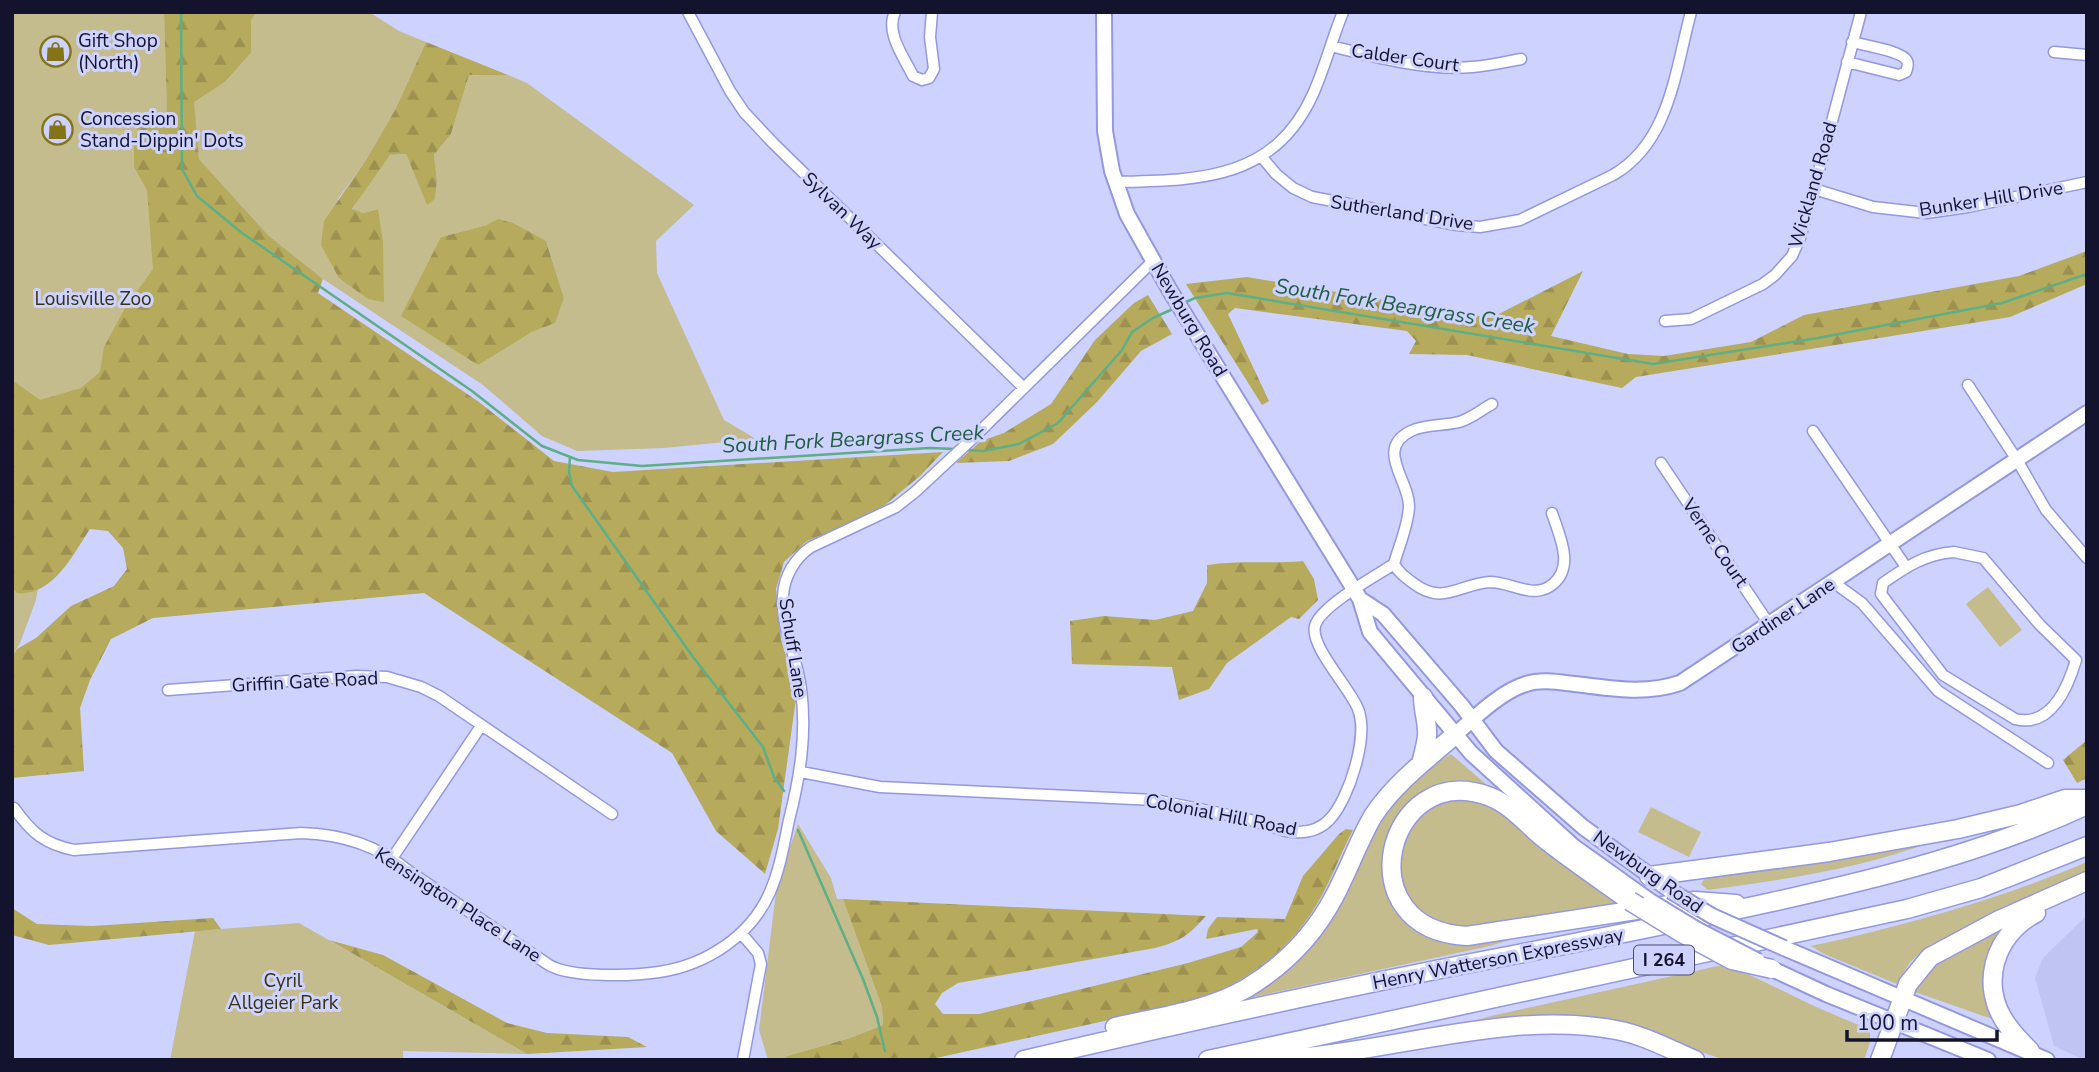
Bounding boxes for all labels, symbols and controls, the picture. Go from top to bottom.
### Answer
place label: Gift Shop (North) [78,28,158,76]
shop icon: Gift Shop (North) [38,35,72,69]
street label: Calder Court [1350,38,1461,78]
place label: Concession Stand-Dippin' Dots [80,106,244,154]
shop icon: Concession Stand-Dippin' Dots [40,113,74,147]
street label: Wickland Road [1783,119,1843,251]
street label: Sylvan Way [796,166,888,256]
street label: Bunker Hill Drive [1917,175,2065,223]
street label: Sutherland Drive [1329,189,1475,237]
street label: Newburg Road [1145,258,1233,382]
water label: South Fork Beargrass Creek [1273,272,1537,340]
park label: Louisville Zoo [34,286,152,312]
water label: South Fork Beargrass Creek [721,418,985,460]
street label: Verne Court [1675,493,1754,593]
street label: Gardiner Lane [1726,572,1840,660]
street label: Schuff Lane [772,596,814,700]
street label: Griffin Gate Road [231,665,379,699]
street label: Colonial Hill Road [1143,788,1299,842]
street label: Newburg Road [1588,824,1708,920]
street label: Kensington Place Lane [370,841,546,969]
street label: Henry Watterson Expressway [1370,922,1626,996]
road number: I 264 [1634,945,1694,974]
park label: Cyril Allgeier Park [228,968,339,1016]
scale bar [1847,998,1997,1042]
text: 100 m [1857,1009,1918,1037]

